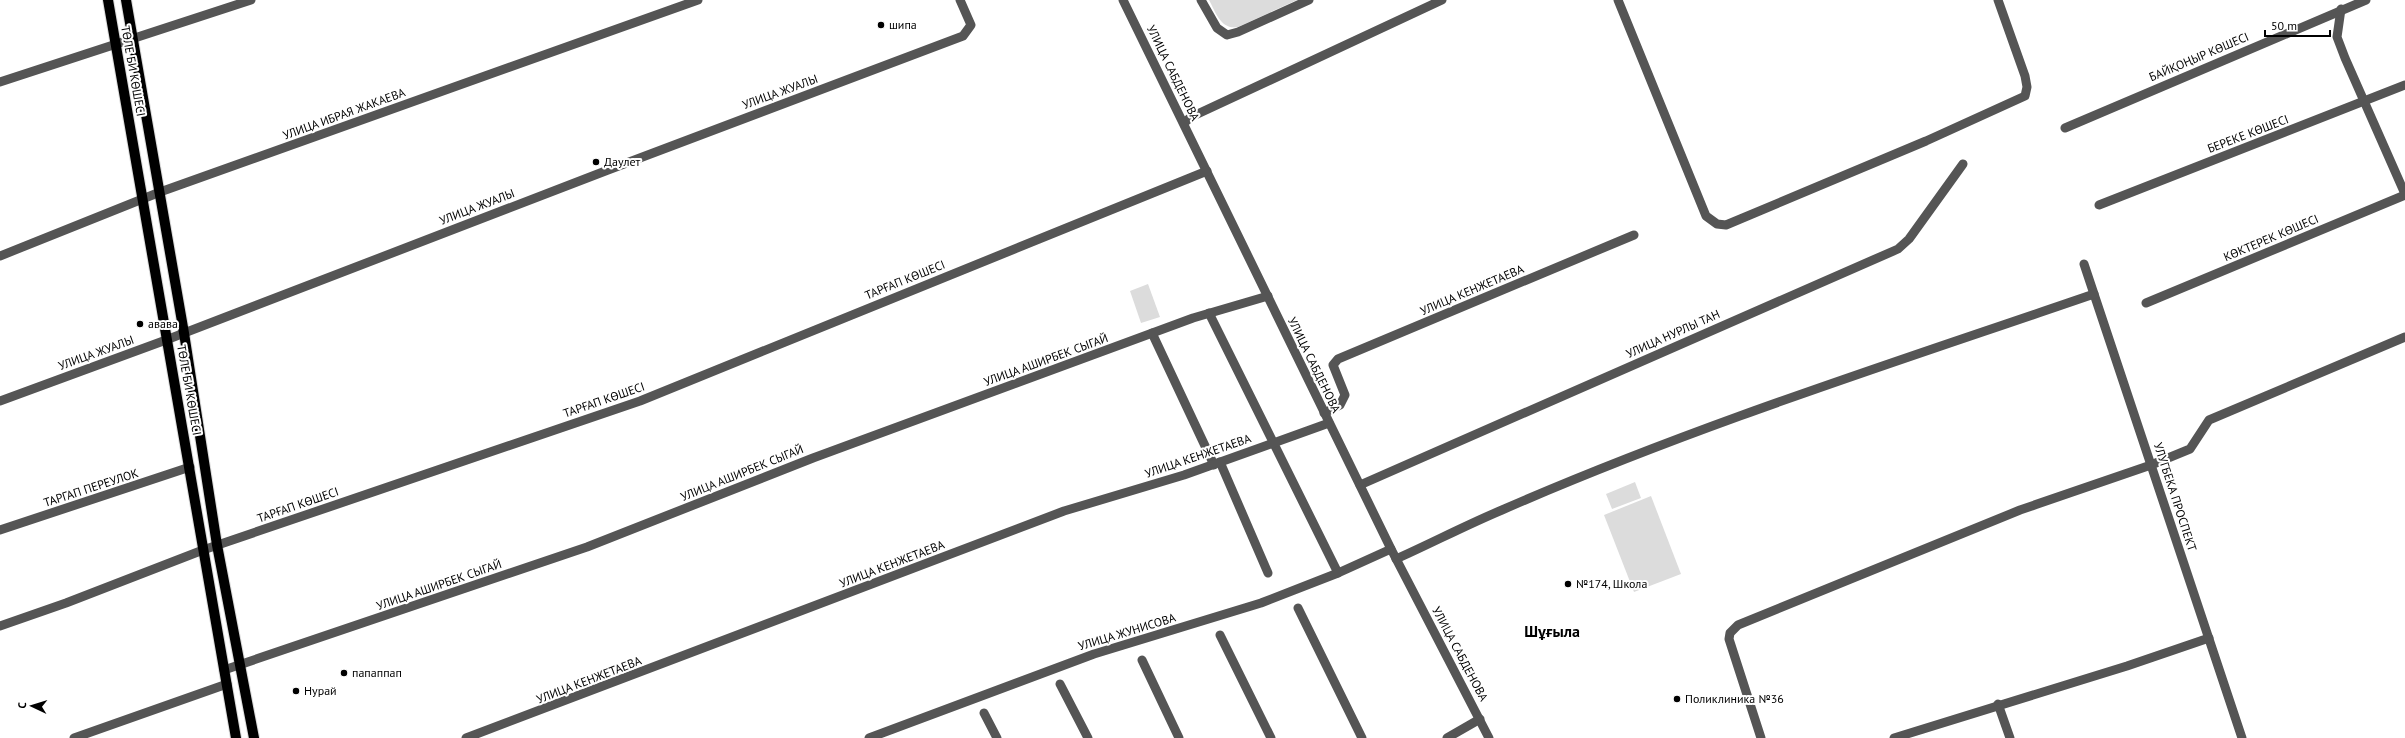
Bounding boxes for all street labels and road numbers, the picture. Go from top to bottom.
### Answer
street label: УЛИЦА САБДЕНОВА [1144,22,1203,123]
street label: ТӨЛЕ БИ КӨШЕСІ [118,24,149,117]
street label: БАЙҚОҢЫР КӨШЕСІ [2147,29,2251,84]
street label: УЛИЦА ЖУАЛЫ [740,71,820,112]
street label: УЛИЦА ИБРАЯ ЖАКАЕВА [281,84,407,143]
street label: БЕРЕКЕ КӨШЕСІ [2205,111,2291,156]
street label: УЛИЦА ЖУАЛЫ [437,185,516,228]
street label: КӨКТЕРЕК КӨШЕСІ [2221,211,2321,264]
street label: ТАРҒАП КӨШЕСІ [862,257,947,302]
street label: УЛИЦА КЕНЖЕТАЕВА [1418,261,1526,318]
street label: УЛИЦА НУРЛЫ ТАН [1624,306,1722,361]
street label: УЛИЦА САБДЕНОВА [1285,314,1344,415]
street label: УЛИЦА АШИРБЕК СЫГАЙ [982,330,1110,389]
street label: УЛИЦА ЖУАЛЫ [56,332,136,373]
street label: ТӨЛЕ БИ КӨШЕСІ [174,343,205,436]
street label: ТАРҒАП КӨШЕСІ [561,379,647,421]
street label: УЛИЦА КЕНЖЕТАЕВА [1143,430,1253,481]
street label: УЛИЦА АШИРБЕК СЫГАЙ [678,441,805,504]
street label: УЛУГБЕКА ПРОСПЕКТ [2151,441,2200,553]
street label: ТАРГАП ПЕРЕУЛОК [41,465,140,510]
street label: ТАРҒАП КӨШЕСІ [255,484,341,526]
street label: УЛИЦА КЕНЖЕТАЕВА [837,537,946,590]
street label: УЛИЦА АШИРБЕК СЫГАЙ [374,556,503,613]
street label: УЛИЦА САБДЕНОВА [1429,604,1492,704]
street label: УЛИЦА ЖУНИСОВА [1076,610,1177,653]
street label: УЛИЦА КЕНЖЕТАЕВА [534,653,643,706]

